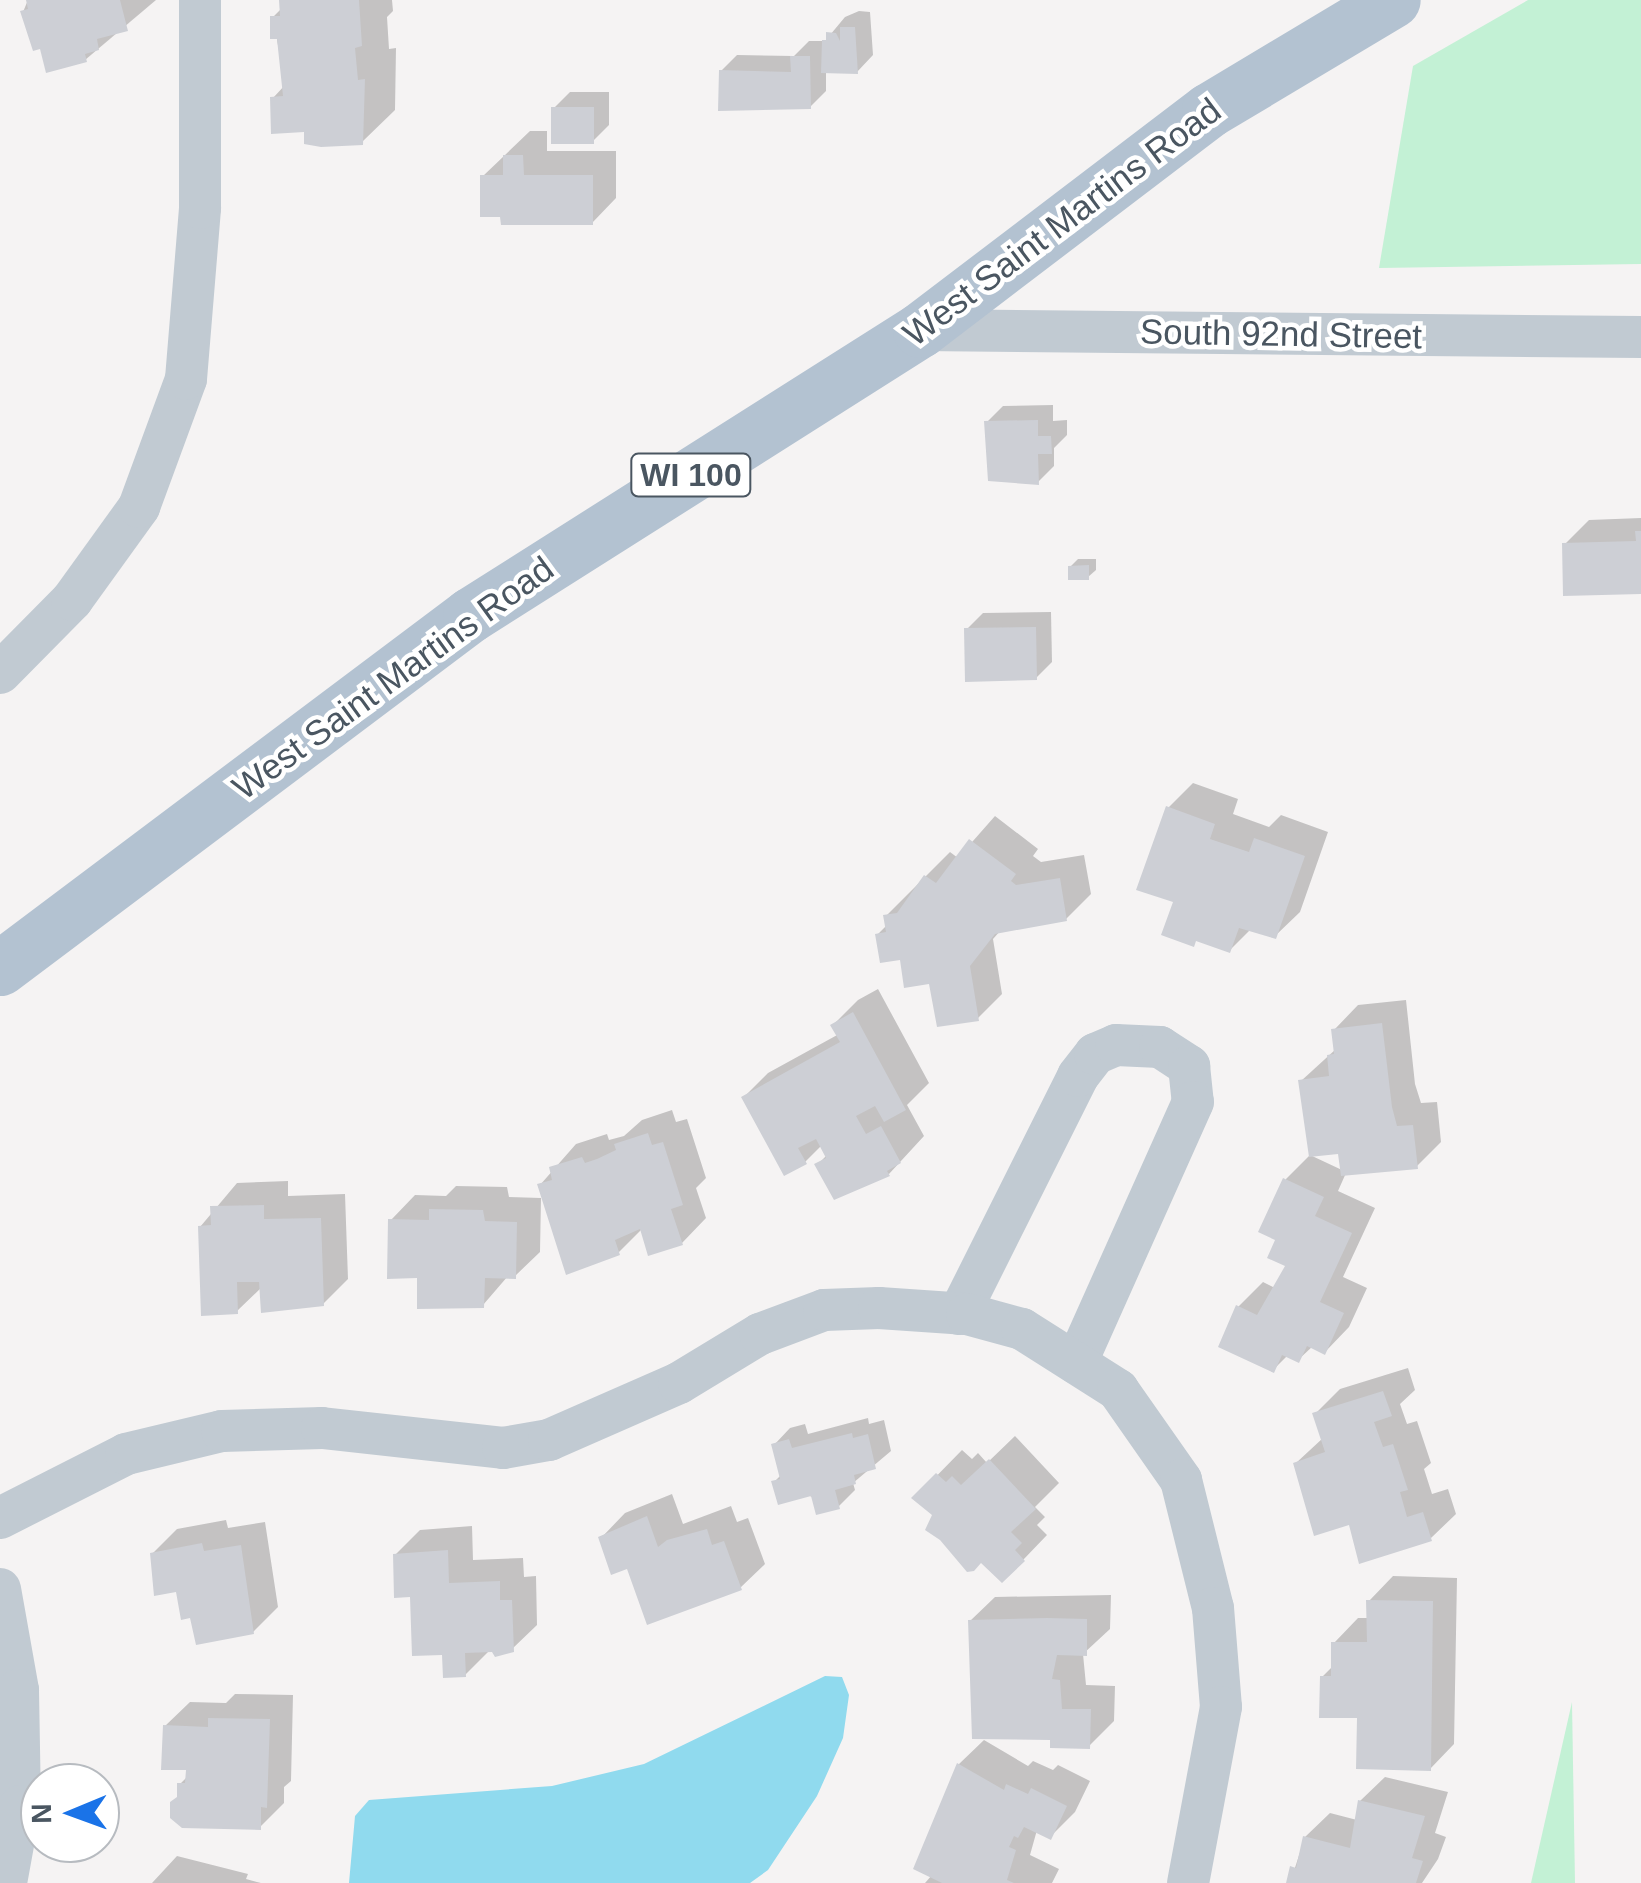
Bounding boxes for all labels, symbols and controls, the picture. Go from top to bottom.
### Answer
street label: West Saint Martins Road [895,89,1229,355]
street label: South 92nd Street [1140,311,1422,357]
road number: WI 100 [628,448,754,502]
street label: West Saint Martins Road [224,547,562,809]
north arrow [20,1763,120,1863]
text: N [26,1803,57,1824]

